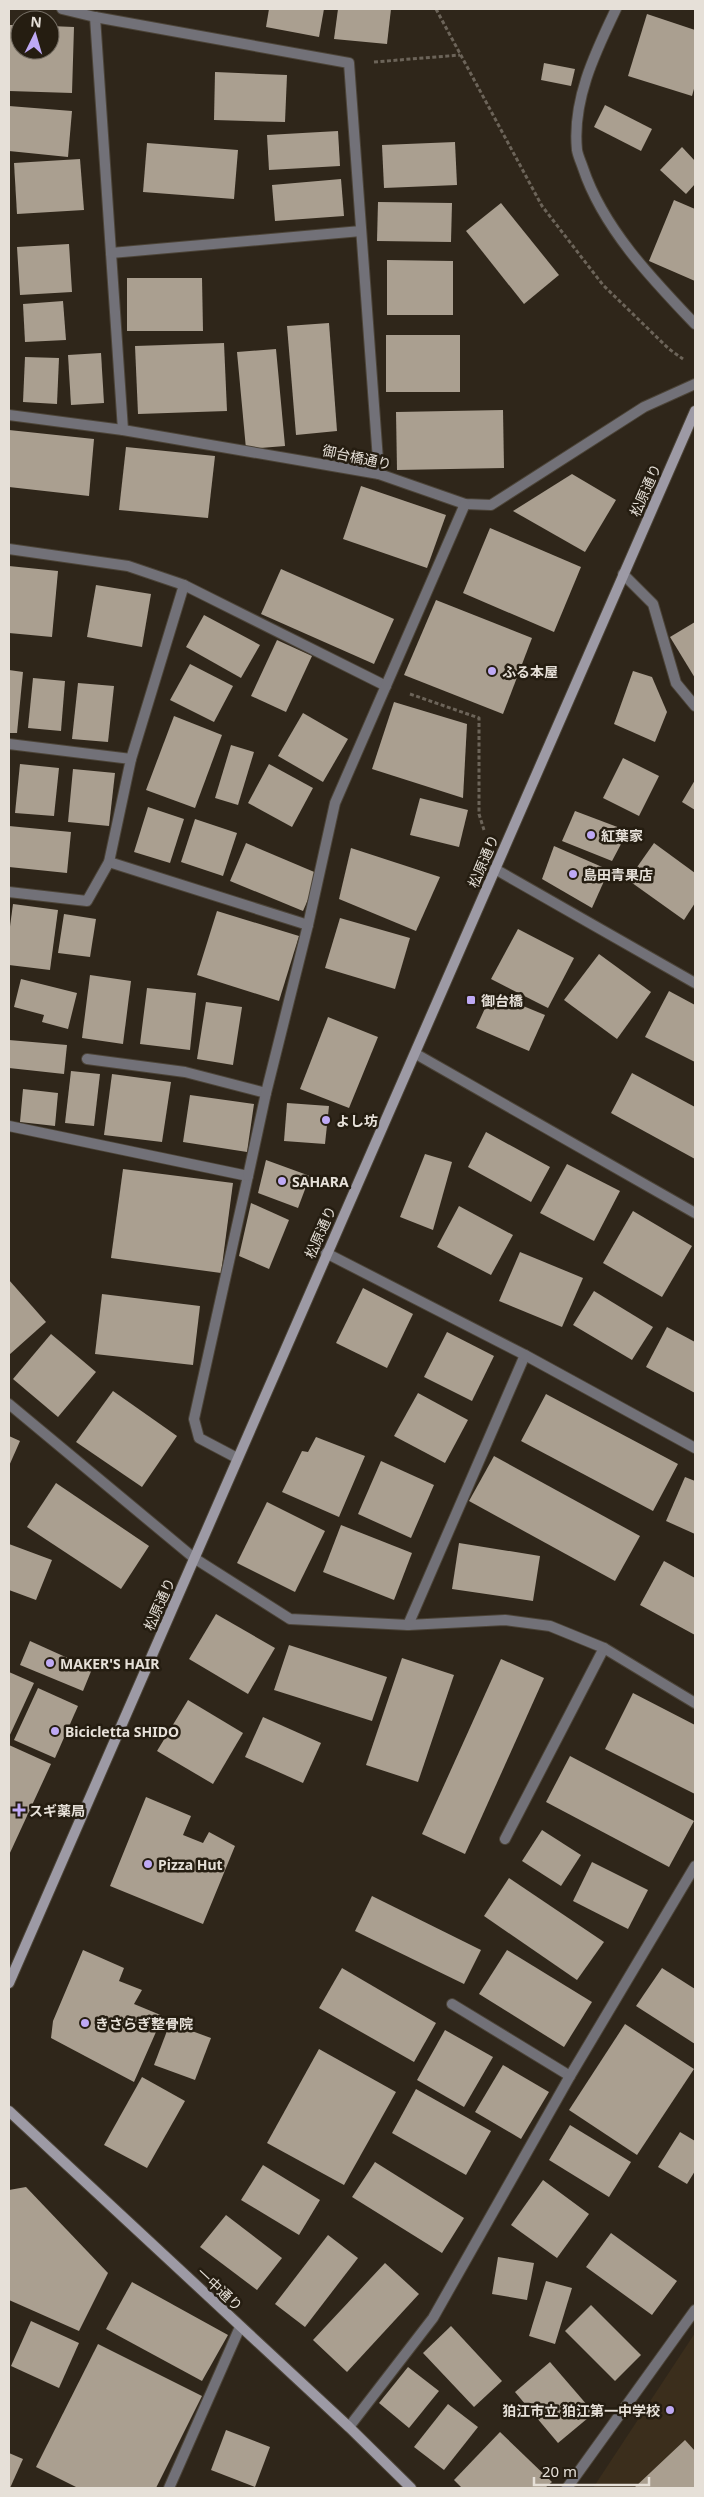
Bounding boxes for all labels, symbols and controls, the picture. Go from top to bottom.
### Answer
north arrow [10,10,60,60]
text: N [30,12,43,32]
street label: 御台橋通り [321,440,393,474]
street label: 松原通り [625,461,665,519]
place label: ふる本屋 [502,662,558,681]
marker: ふる本屋 [486,665,498,677]
place label: 紅葉家 [601,826,643,845]
marker: 紅葉家 [585,829,597,841]
street label: 松原通り [463,832,503,890]
place label: 島田青果店 [583,865,653,884]
marker: 島田青果店 [567,868,579,880]
place label: 御台橋 [481,991,523,1010]
marker: 御台橋 [465,994,477,1006]
place label: よし坊 [336,1111,378,1130]
marker: よし坊 [320,1114,332,1126]
place label: SAHARA [292,1172,349,1191]
marker: SAHARA [276,1175,288,1187]
street label: 松原通り [300,1203,340,1261]
street label: 松原通り [139,1575,179,1633]
place label: MAKER'S HAIR [60,1654,160,1673]
marker: MAKER'S HAIR [44,1657,56,1669]
place label: Bicicletta SHIDO [65,1722,179,1741]
marker: Bicicletta SHIDO [49,1725,61,1737]
place label: スギ薬局 [29,1801,85,1820]
marker: スギ薬局 [13,1804,25,1816]
place label: Pizza Hut [158,1855,223,1874]
marker: Pizza Hut [142,1858,154,1870]
place label: きさらぎ整骨院 [95,2014,193,2033]
marker: きさらぎ整骨院 [79,2017,91,2029]
street label: 一中通り [193,2263,247,2315]
place label: 狛江市立 狛江第一中学校 [502,2401,660,2420]
marker: 狛江市立 狛江第一中学校 [664,2404,676,2416]
scale bar [534,2454,649,2486]
text: 20 m [542,2461,577,2481]

